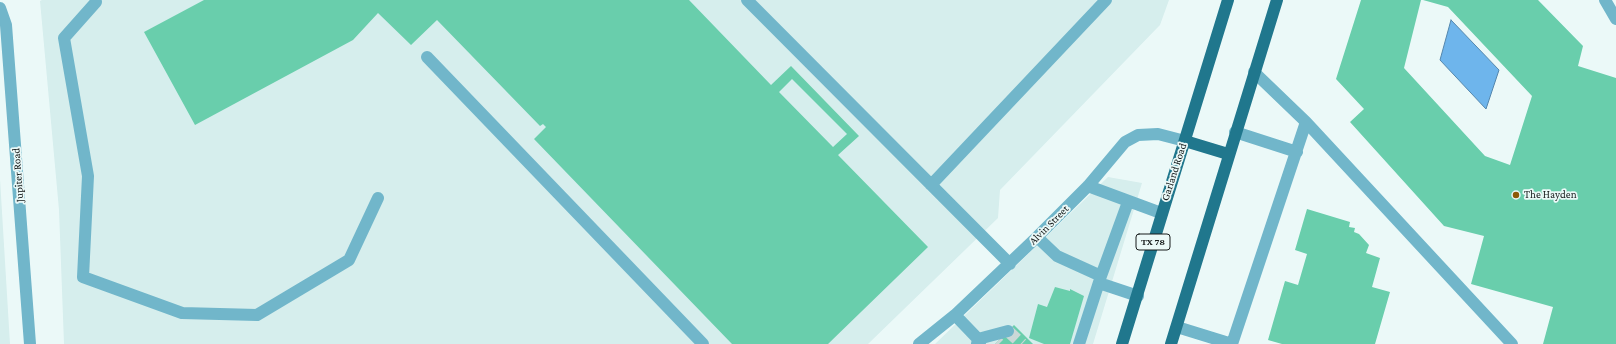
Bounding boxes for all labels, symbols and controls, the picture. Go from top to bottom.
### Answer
street label: Garland Road [1158,141,1190,203]
street label: Jupiter Road [10,147,26,203]
place label: The Hayden [1524,188,1577,202]
marker: The Hayden [1511,190,1521,200]
street label: Alvin Street [1026,202,1072,248]
road number: TX 78 [1136,234,1170,250]

